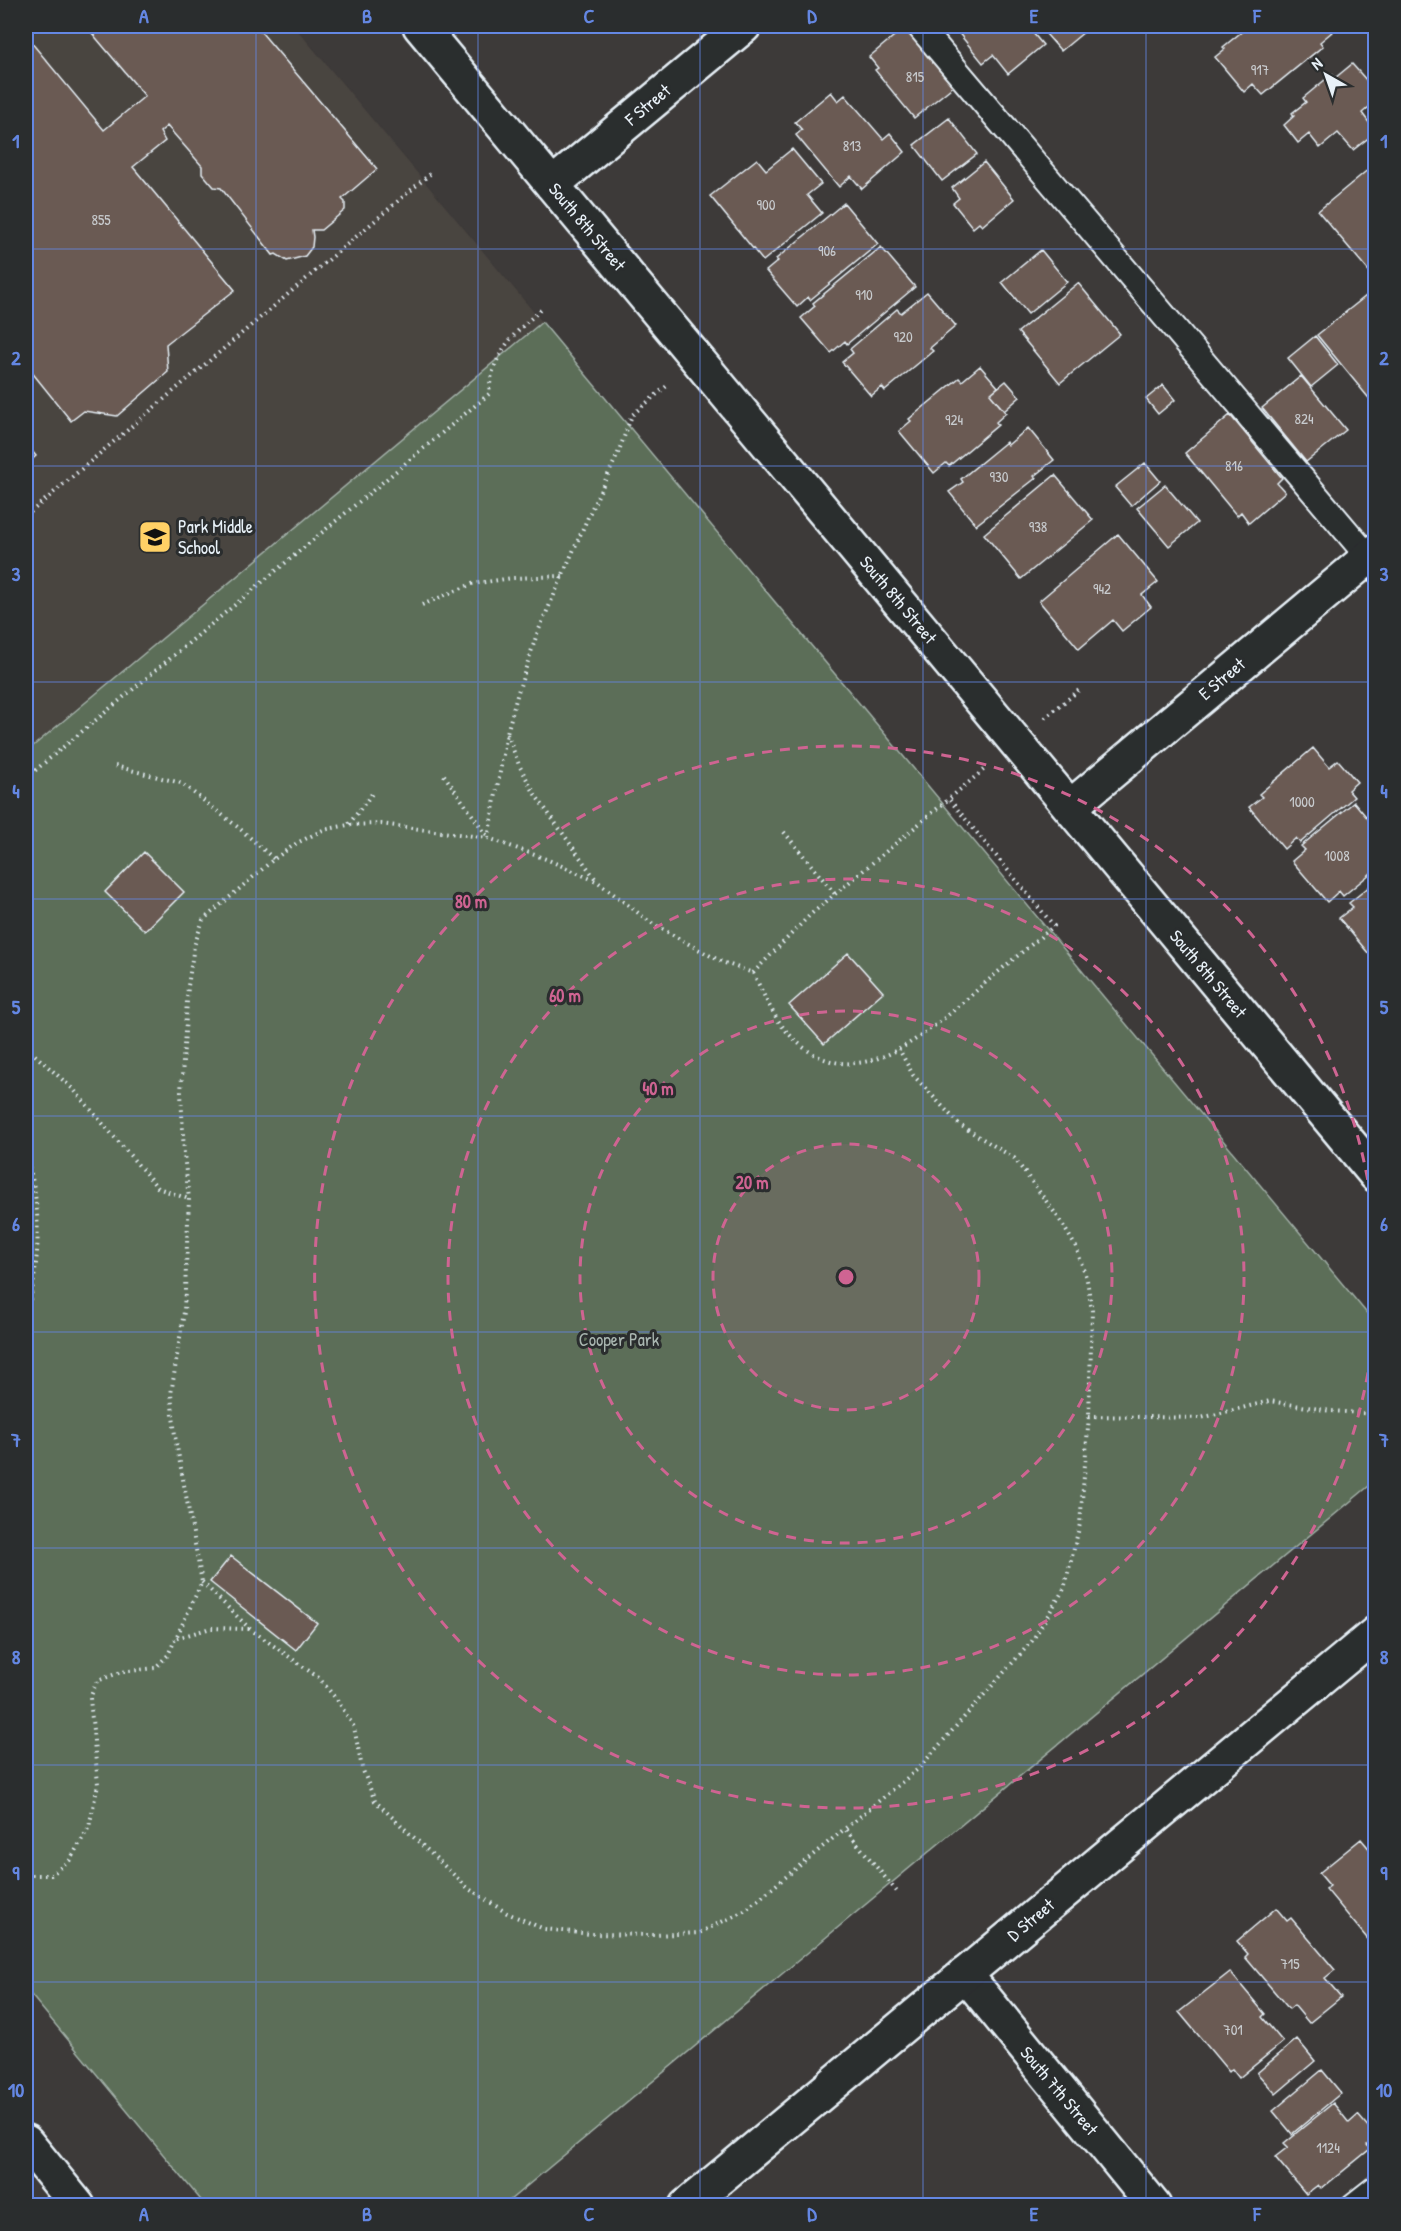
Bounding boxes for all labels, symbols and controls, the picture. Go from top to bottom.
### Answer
text: A [139,2,149,29]
text: B [362,2,372,29]
text: C [584,2,595,29]
text: D [807,2,817,29]
text: E [1030,2,1039,29]
text: F [1252,2,1262,29]
north arrow [1296,45,1356,105]
text: N [1306,52,1327,75]
house number: 917 [1251,59,1269,80]
house number: 815 [906,66,925,87]
street label: F Street [619,78,677,132]
text: 1 [12,127,20,154]
text: 1 [1380,127,1388,154]
house number: 813 [843,135,862,156]
street label: South 8th Street [543,177,632,277]
house number: 900 [757,194,776,215]
house number: 855 [91,209,111,230]
house number: 906 [818,240,836,261]
house number: 910 [855,284,873,305]
house number: 920 [893,326,913,347]
text: 2 [11,344,21,371]
text: 2 [1379,344,1389,371]
house number: 824 [1294,408,1314,429]
house number: 924 [945,409,963,430]
house number: 816 [1225,455,1243,476]
house number: 930 [990,466,1009,487]
place label: Park Middle School [178,514,253,560]
house number: 938 [1029,516,1047,537]
school or university icon: Park Middle School [137,519,173,555]
street label: South 8th Street [854,550,943,650]
text: 3 [12,560,21,587]
text: 3 [1380,560,1389,587]
house number: 942 [1093,578,1111,599]
street label: E Street [1193,651,1251,706]
text: 4 [12,777,20,804]
text: 4 [1380,777,1388,804]
house number: 1000 [1289,791,1315,812]
house number: 1008 [1324,845,1350,866]
text: 80 m [455,889,487,914]
street label: South 8th Street [1164,924,1253,1024]
text: 60 m [549,983,581,1008]
text: 5 [12,993,21,1020]
text: 5 [1380,993,1389,1020]
text: 40 m [642,1076,674,1101]
text: 20 m [736,1170,768,1195]
text: 6 [12,1210,20,1237]
text: 6 [1380,1210,1388,1237]
centre of rings [836,1267,856,1287]
park label: Cooper Park [579,1327,660,1352]
text: 7 [10,1426,21,1453]
text: 7 [1378,1426,1389,1453]
text: 8 [12,1643,21,1670]
text: 8 [1380,1643,1389,1670]
text: 9 [12,1859,20,1886]
text: 9 [1380,1859,1388,1886]
street label: D Street [1002,1892,1060,1947]
house number: 715 [1280,1953,1300,1974]
house number: 701 [1223,2019,1243,2040]
street label: South 7th Street [1015,2041,1105,2141]
text: 10 [8,2076,24,2103]
text: 10 [1376,2076,1392,2103]
house number: 1124 [1316,2137,1340,2158]
text: A [139,2200,149,2227]
text: B [362,2200,372,2227]
text: C [584,2200,595,2227]
text: D [807,2200,817,2227]
text: E [1030,2200,1039,2227]
text: F [1252,2200,1262,2227]

